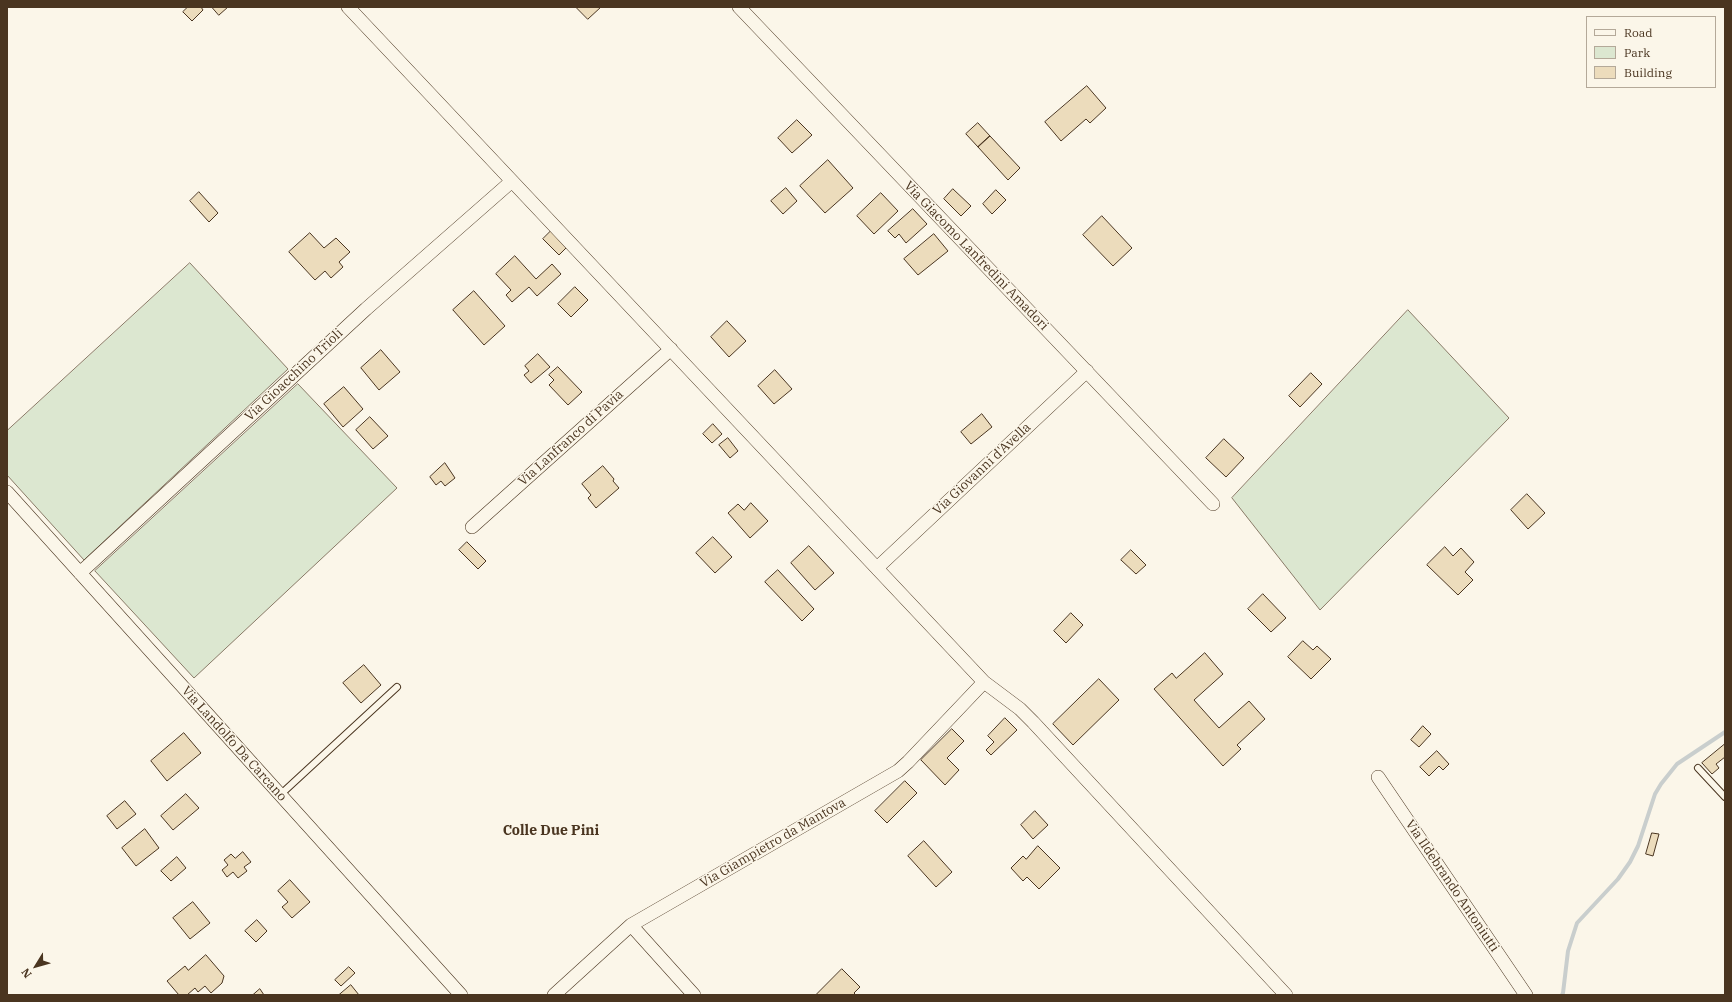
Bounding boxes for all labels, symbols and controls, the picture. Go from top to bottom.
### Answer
legend [1586,16,1716,88]
text: Road [1624,25,1653,40]
text: Park [1624,45,1650,60]
text: Building [1624,65,1672,80]
street label: Via Giacomo Lanfredini Amadori [901,178,1051,334]
street label: Via Gioacchino Trioli [242,326,346,424]
street label: Via Lanfranco di Pavia [515,387,627,489]
street label: Via Giovanni d'Avella [930,420,1034,518]
street label: Via Landolfo Da Carcano [178,683,290,805]
street label: Via Giampietro da Mantova [697,795,849,891]
street label: Via Ildebrando Antoniutti [1402,817,1502,955]
district label: Colle Due Pini [503,823,599,839]
north arrow [16,946,56,986]
text: N [18,966,35,981]

